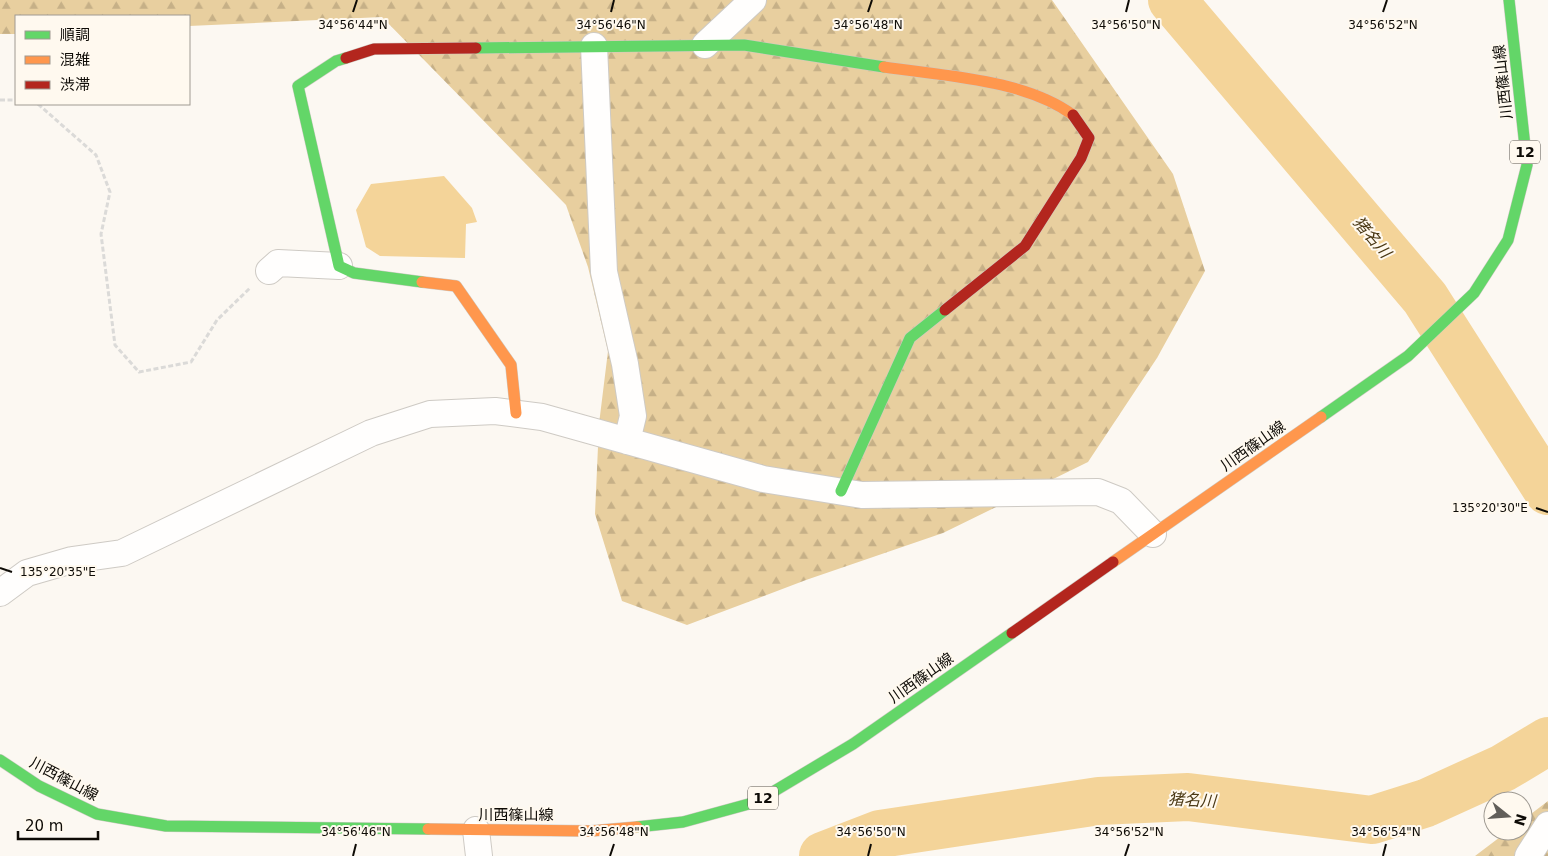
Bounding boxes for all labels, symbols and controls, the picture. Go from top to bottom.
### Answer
legend [15,15,190,105]
text: 34°56'44"N [318,18,388,32]
text: 34°56'46"N [576,18,646,32]
text: 34°56'48"N [833,18,903,32]
text: 34°56'50"N [1091,18,1161,32]
text: 34°56'52"N [1348,18,1418,32]
text: 順調 [60,26,90,44]
street label: 川西篠山線 [1490,44,1516,120]
text: 混雑 [60,51,90,69]
text: 渋滞 [60,76,90,94]
road number: 12 [1510,140,1540,163]
water label: 猪名川 [1349,213,1396,263]
street label: 川西篠山線 [1217,417,1289,475]
text: 135°20'30"E [1452,501,1528,515]
text: 135°20'35"E [20,565,96,579]
street label: 川西篠山線 [885,649,957,707]
street label: 川西篠山線 [27,753,101,805]
road number: 12 [748,786,778,810]
water label: 猪名川 [1168,789,1218,811]
north arrow [1483,791,1533,841]
street label: 川西篠山線 [478,806,554,824]
scale bar [18,808,98,840]
text: N [1511,812,1530,828]
text: 20 m [25,817,63,835]
text: 34°56'46"N [321,825,391,839]
text: 34°56'48"N [579,825,649,839]
text: 34°56'50"N [836,825,906,839]
text: 34°56'52"N [1094,825,1164,839]
text: 34°56'54"N [1351,825,1421,839]

